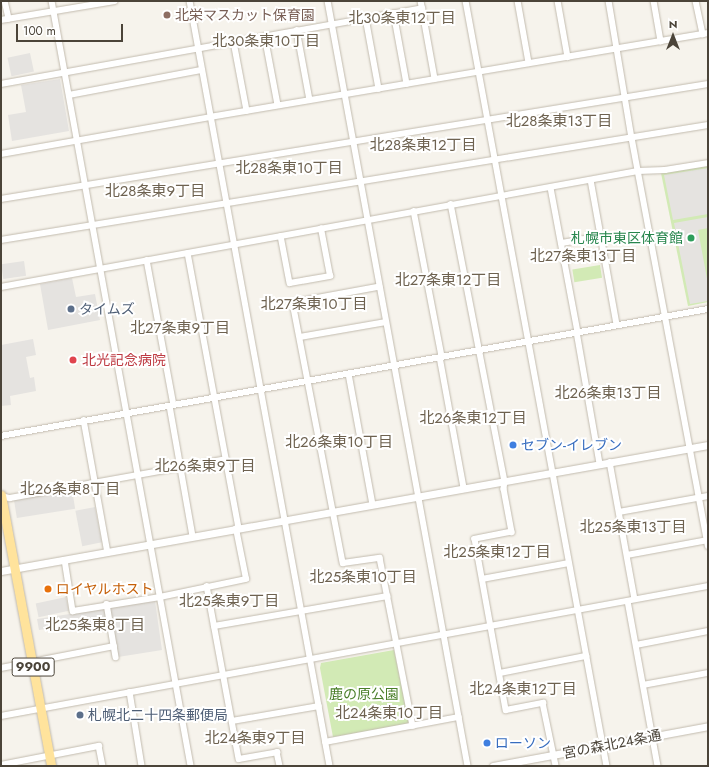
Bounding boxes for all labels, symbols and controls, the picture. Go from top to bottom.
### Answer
place label: 北栄マスカット保育園 [175,7,315,23]
marker: 北栄マスカット保育園 [162,10,172,20]
district label: 北30条東12丁目 [348,10,456,28]
scale bar [18,16,125,42]
north arrow [653,16,693,56]
text: N [669,16,677,32]
text: 100 m [23,22,56,40]
district label: 北30条東10丁目 [212,33,320,51]
district label: 北28条東13丁目 [506,113,612,131]
district label: 北28条東12丁目 [369,137,477,155]
district label: 北28条東10丁目 [235,160,343,178]
district label: 北28条東9丁目 [105,183,205,201]
place label: 札幌市東区体育館 [571,230,683,246]
marker: 札幌市東区体育館 [686,233,696,243]
district label: 北27条東13丁目 [530,248,636,266]
district label: 北27条東12丁目 [395,272,501,290]
district label: 北27条東10丁目 [260,296,368,314]
place label: タイムズ [79,301,135,317]
marker: タイムズ [66,304,76,314]
district label: 北27条東9丁目 [130,320,230,338]
place label: 北光記念病院 [82,352,166,368]
marker: 北光記念病院 [67,354,79,366]
district label: 北26条東13丁目 [554,385,662,403]
district label: 北26条東12丁目 [419,410,527,428]
district label: 北26条東10丁目 [285,434,393,452]
place label: セブン-イレブン [521,437,622,453]
marker: セブン-イレブン [508,440,518,450]
district label: 北26条東9丁目 [155,458,255,476]
district label: 北26条東8丁目 [20,481,120,499]
district label: 北25条東13丁目 [580,519,686,537]
district label: 北25条東12丁目 [443,544,551,562]
district label: 北25条東10丁目 [309,569,417,587]
place label: ロイヤルホスト [56,581,154,597]
marker: ロイヤルホスト [43,584,53,594]
district label: 北25条東9丁目 [179,593,279,611]
district label: 北25条東8丁目 [45,617,145,635]
road number: 9900 [11,656,55,678]
district label: 北24条東12丁目 [469,681,577,699]
park label: 鹿の原公園 [329,686,399,702]
district label: 北24条東10丁目 [335,705,443,723]
place label: 札幌北二十四条郵便局 [88,707,228,723]
marker: 札幌北二十四条郵便局 [75,710,85,720]
street label: 宮の森北24条通 [561,726,663,762]
district label: 北24条東9丁目 [205,730,305,748]
place label: ローソン [495,735,551,751]
marker: ローソン [482,738,492,748]

